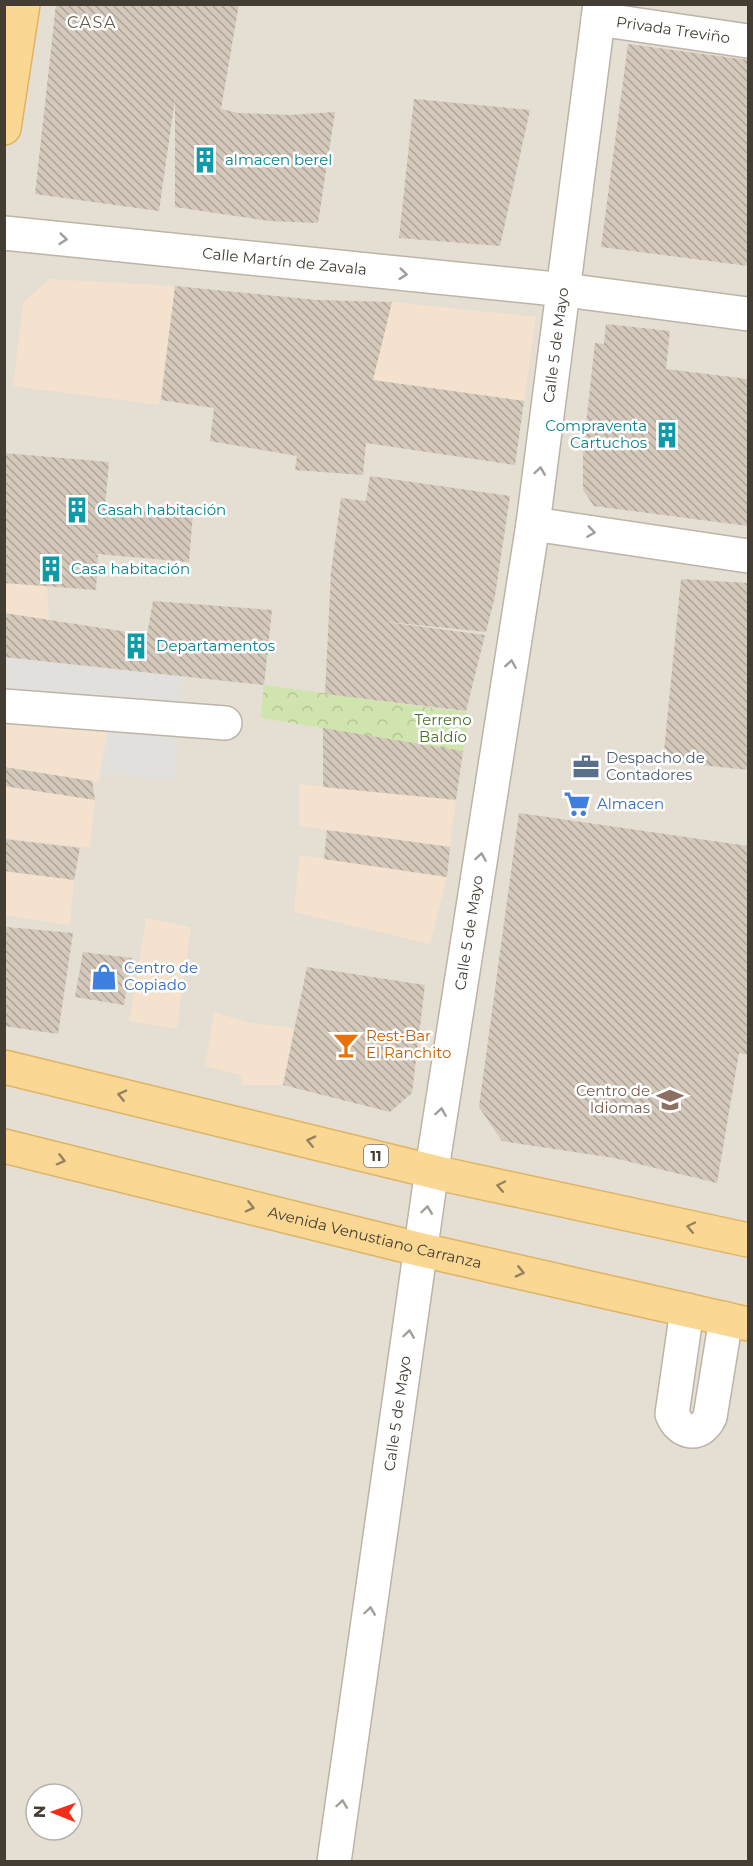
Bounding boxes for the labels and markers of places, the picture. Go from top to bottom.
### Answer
building icon: almacen berel [190,145,220,175]
place label: almacen berel [225,150,332,169]
place label: Compraventa Cartuchos [545,416,647,452]
building icon: Compraventa Cartuchos [652,420,682,450]
building icon: Casah habitación [62,495,92,525]
place label: Casah habitación [97,500,226,519]
building icon: Casa habitación [36,554,66,584]
place label: Casa habitación [71,559,190,578]
building icon: Departamentos [121,631,151,661]
place label: Departamentos [156,636,275,655]
place label: Despacho de Contadores [606,748,705,784]
office icon: Despacho de Contadores [571,752,601,782]
supermarket icon: Almacen [562,789,592,819]
place label: Almacen [597,794,664,813]
place label: Centro de Copiado [124,958,198,994]
shop icon: Centro de Copiado [89,962,119,992]
place label: Rest-Bar El Ranchito [366,1026,451,1062]
bar icon: Rest-Bar El Ranchito [331,1030,361,1060]
place label: Centro de Idiomas [576,1081,650,1117]
school or university icon: Centro de Idiomas [655,1085,685,1115]

